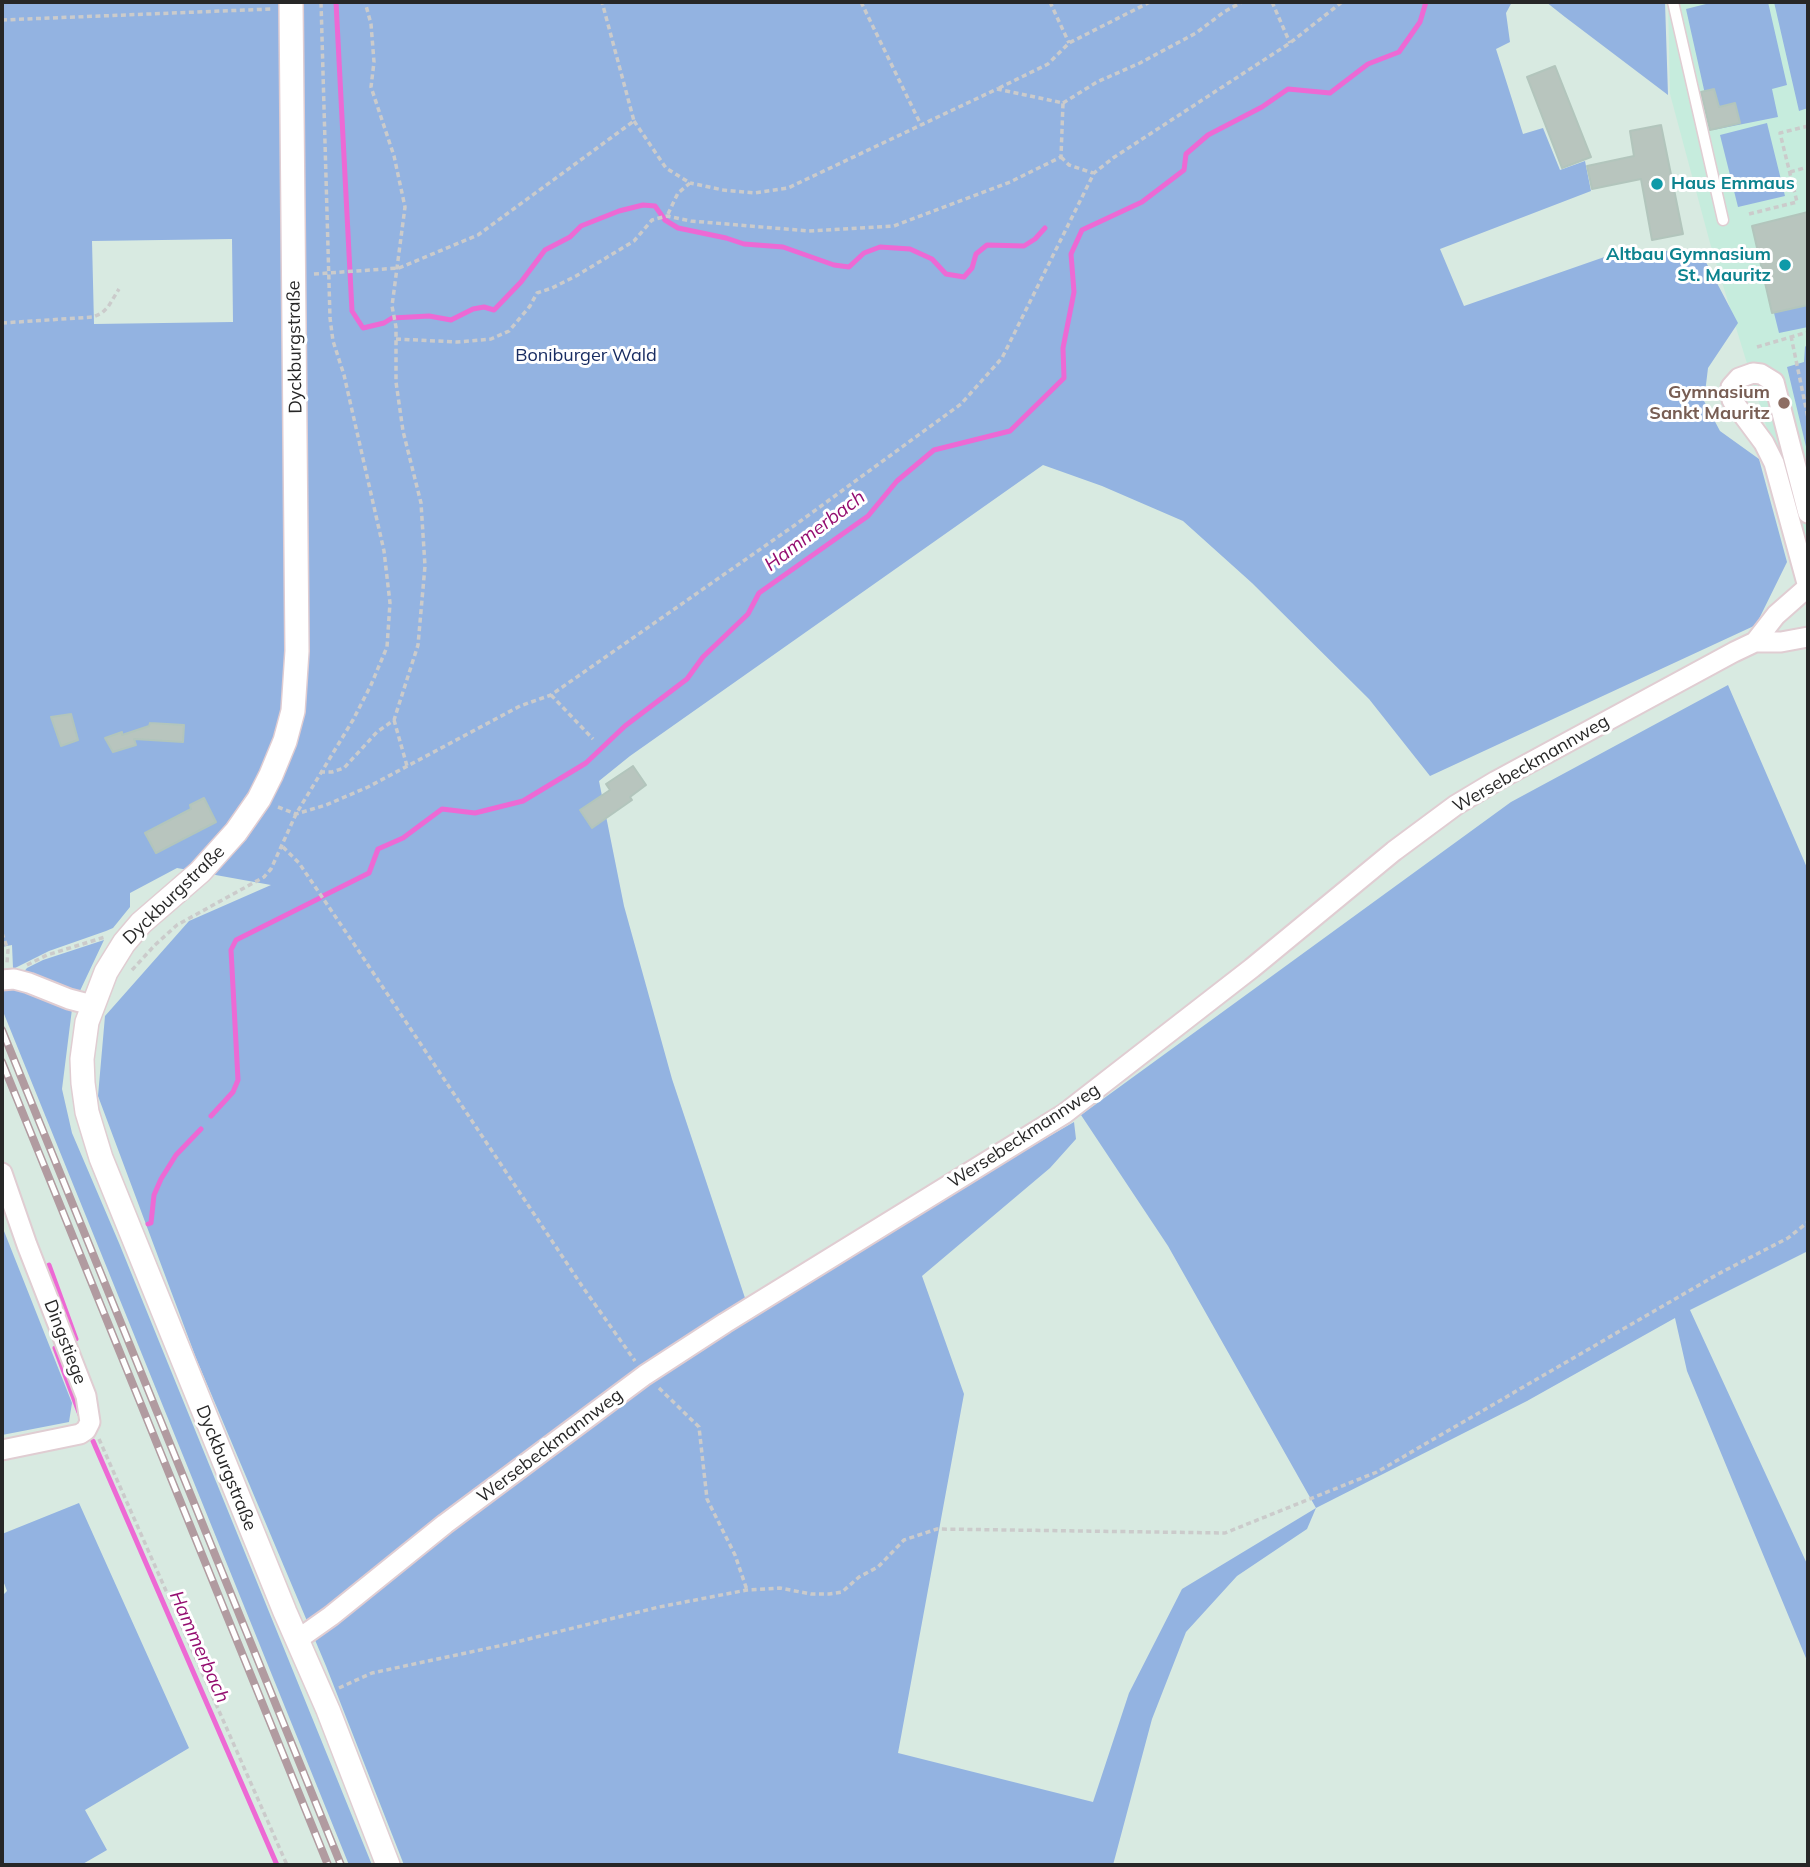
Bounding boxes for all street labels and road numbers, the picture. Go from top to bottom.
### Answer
street label: Dyckburgstraße [283,280,307,414]
street label: Wersebeckmannweg [1449,711,1613,817]
street label: Dyckburgstraße [119,841,229,949]
street label: Wersebeckmannweg [944,1079,1104,1193]
street label: Dingstiege [39,1297,91,1387]
street label: Wersebeckmannweg [473,1384,627,1508]
street label: Dyckburgstraße [191,1402,261,1534]

